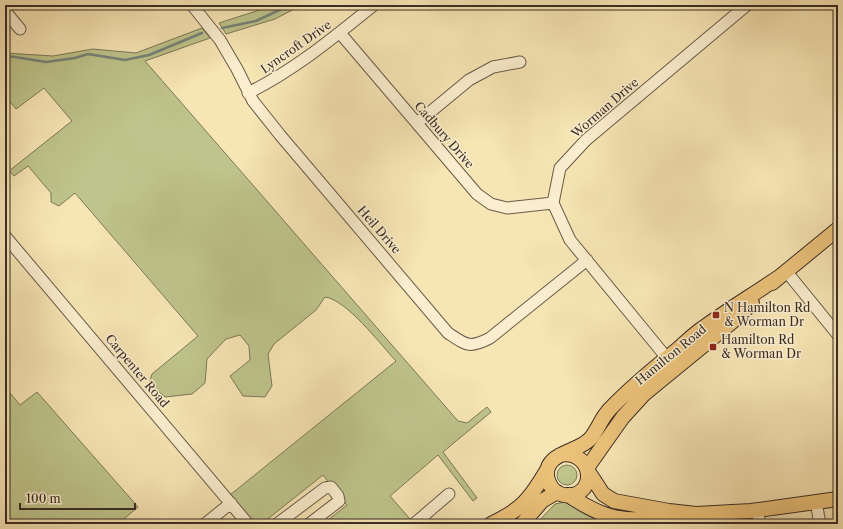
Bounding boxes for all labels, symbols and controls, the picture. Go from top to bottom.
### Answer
street label: Lyncroft Drive [258,17,334,76]
street label: Worman Drive [567,74,641,141]
street label: Cadbury Drive [411,98,478,171]
street label: Heil Drive [355,203,404,257]
place label: N Hamilton Rd & Worman Dr [724,300,811,329]
marker: N Hamilton Rd & Worman Dr [711,310,721,320]
street label: Hamilton Road [632,321,710,388]
street label: Carpenter Road [102,331,173,411]
place label: Hamilton Rd & Worman Dr [721,332,801,361]
marker: Hamilton Rd & Worman Dr [708,342,718,352]
scale bar [20,485,135,511]
text: 100 m [26,491,61,506]

